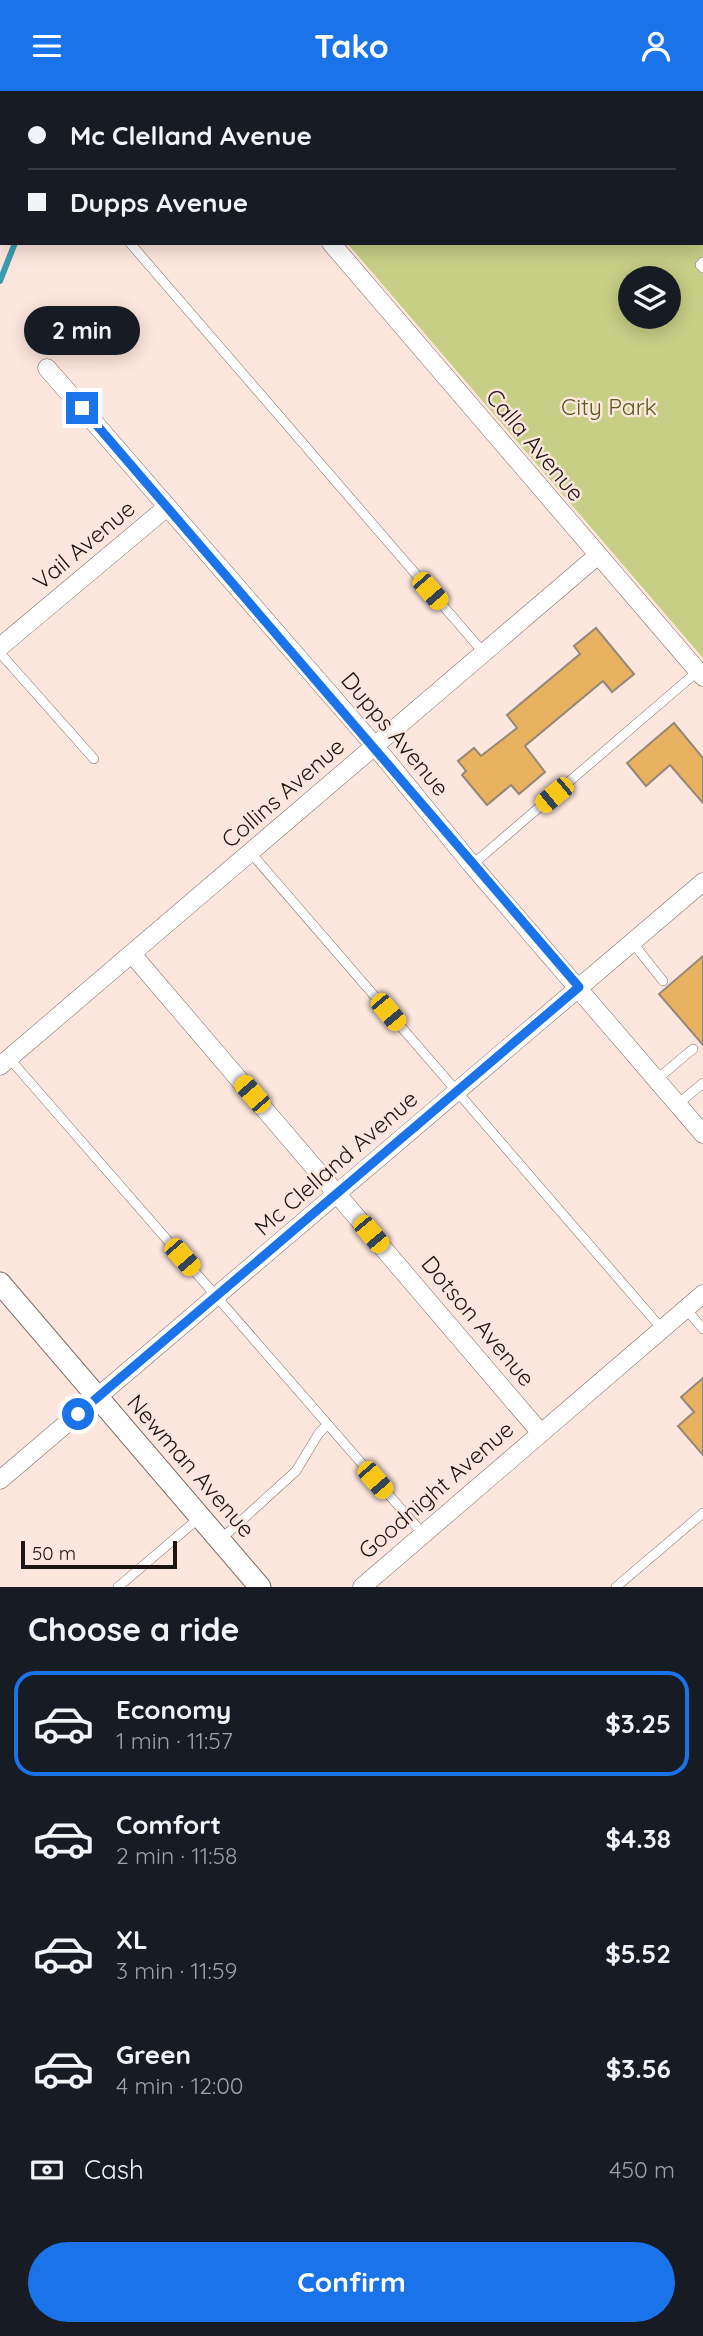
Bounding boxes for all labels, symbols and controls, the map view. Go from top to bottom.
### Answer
text: Tako [314,26,389,66]
icon: menu [28,27,66,65]
icon: person [637,27,675,65]
text: Mc Clelland Avenue [70,119,312,152]
text: Dupps Avenue [70,186,248,219]
map controls [618,266,681,329]
button: layers [618,266,681,329]
callout: 2 min [24,307,140,355]
text: 2 min [52,316,112,345]
street label: Calla Avenue [480,382,591,507]
route end [66,392,98,424]
park label: City Park [561,392,657,421]
street label: Vail Avenue [27,494,141,596]
car [409,568,452,614]
street label: Dupps Avenue [335,666,456,802]
street label: Collins Avenue [215,731,350,854]
car [532,773,577,817]
car [367,989,410,1035]
car [231,1071,274,1117]
street label: Mc Clelland Avenue [248,1084,423,1241]
car [350,1211,393,1257]
car [161,1234,204,1280]
street label: Dotson Avenue [415,1249,541,1392]
street label: Newman Avenue [121,1388,261,1543]
route start [62,1398,94,1430]
street label: Goodnight Avenue [352,1414,519,1565]
car [354,1457,397,1503]
scale bar [21,1538,177,1570]
text: 50 m [32,1541,76,1565]
text: Choose a ride [28,1609,240,1649]
icon: car [32,1692,95,1755]
text: Economy [116,1693,231,1726]
text: $3.25 [605,1707,671,1740]
text: 1 min · 11:57 [116,1726,233,1755]
icon: car [32,1807,95,1870]
text: Comfort [116,1808,221,1841]
text: $4.38 [606,1822,671,1855]
text: 2 min · 11:58 [116,1841,238,1870]
icon: car [32,1922,95,1985]
text: XL [116,1923,148,1956]
text: $5.52 [605,1937,671,1970]
text: 3 min · 11:59 [116,1956,237,1985]
icon: car [32,2037,95,2100]
text: Green [116,2038,191,2071]
text: $3.56 [606,2052,671,2085]
text: 4 min · 12:00 [116,2071,244,2100]
icon: cash [28,2151,66,2189]
text: Cash [84,2153,144,2186]
text: 450 m [609,2155,675,2184]
button: Confirm [28,2242,675,2322]

